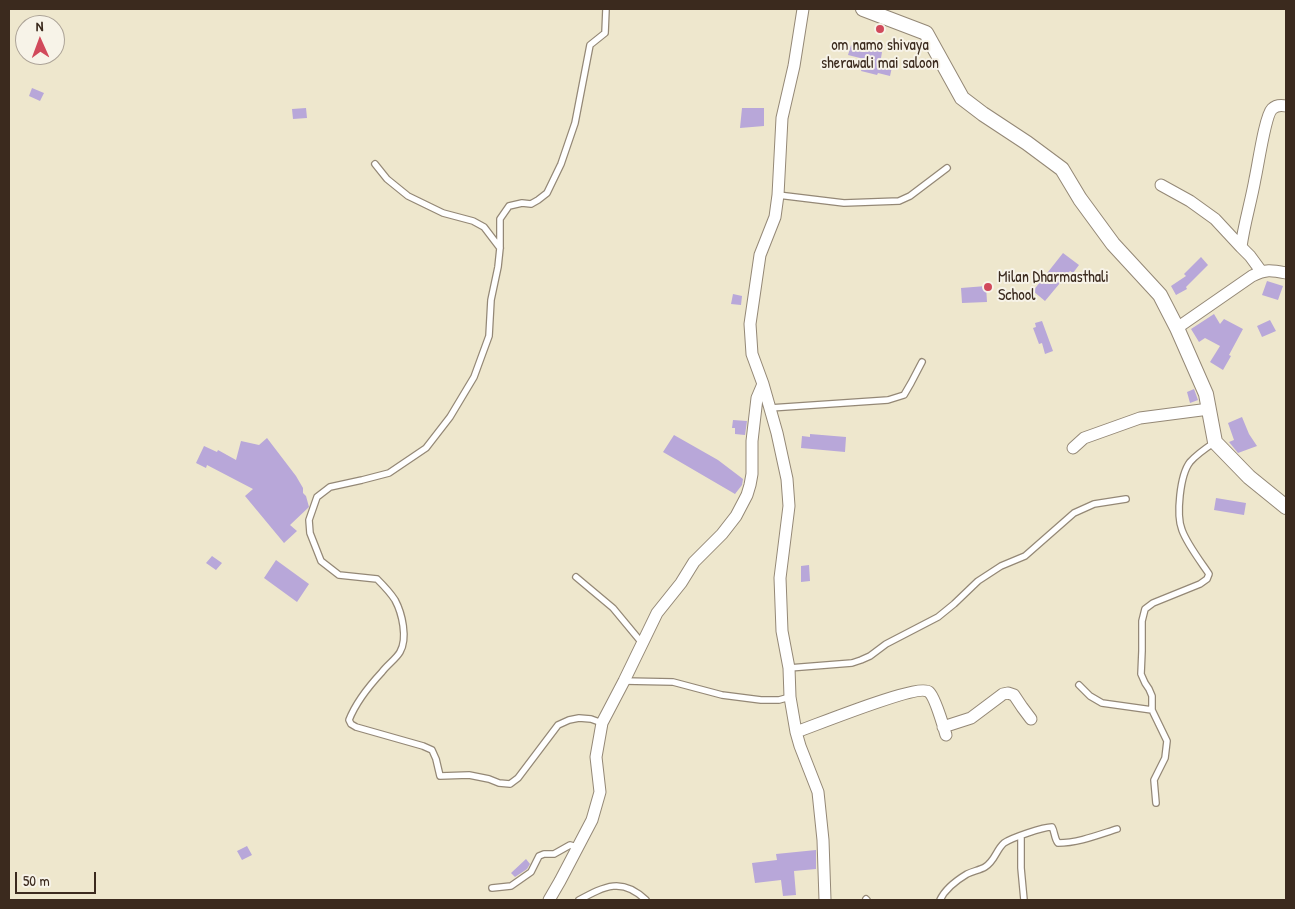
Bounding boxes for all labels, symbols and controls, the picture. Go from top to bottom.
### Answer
north arrow [15,15,65,65]
text: N [35,16,44,35]
marker: om namo shivaya sherawali mai saloon [874,23,886,35]
place label: om namo shivaya sherawali mai saloon [821,36,939,74]
place label: Milan Dharmasthali School [998,268,1109,306]
marker: Milan Dharmasthali School [982,281,994,293]
scale bar [18,862,99,894]
text: 50 m [23,870,50,891]

